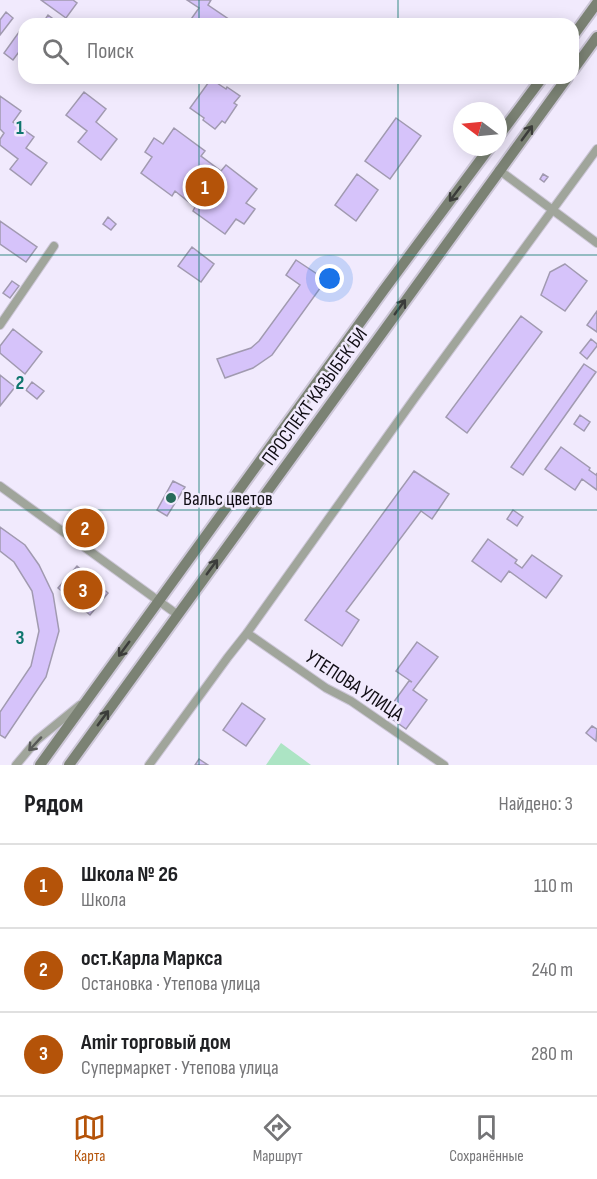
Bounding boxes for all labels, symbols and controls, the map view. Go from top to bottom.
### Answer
search box [18,18,579,84]
icon: search [39,35,72,68]
text: Поиск [87,38,133,65]
north arrow [453,102,507,156]
text: 1 [16,116,24,140]
one-way arrow [521,125,533,141]
pin: 1 [186,164,224,210]
one-way arrow [449,185,462,201]
your location [315,264,344,293]
one-way arrow [394,300,406,316]
street label: ПРОСПЕКТ КАЗЫБЕК БИ [257,323,373,470]
text: 2 [16,371,24,395]
place label: Вальс цветов [183,487,273,511]
marker: Вальс цветов [164,491,178,505]
pin: 2 [66,506,104,550]
one-way arrow [206,560,218,576]
pin: 3 [64,568,103,612]
text: 3 [16,626,25,650]
one-way arrow [118,640,131,656]
street label: УТЕПОВА УЛИЦА [301,645,408,727]
one-way arrow [97,710,109,726]
one-way arrow [28,736,42,751]
text: Рядом [24,789,83,820]
text: Найдено: 3 [499,792,573,816]
text: Школа № 26 [81,861,178,888]
text: 1 [40,874,47,898]
text: 110 m [534,874,573,898]
text: Школа [81,888,126,912]
text: ост.Карла Маркса [81,945,222,972]
text: 2 [39,958,48,982]
text: 240 m [532,958,573,982]
text: Остановка · Утепова улица [81,972,261,996]
text: Amir торговый дом [81,1029,231,1056]
text: 3 [39,1042,48,1066]
text: 280 m [531,1042,573,1066]
text: Супермаркет · Утепова улица [81,1056,279,1080]
tab: Карта [73,1111,106,1166]
tab: Маршрут [253,1111,303,1166]
tab: Сохранённые [449,1111,524,1166]

